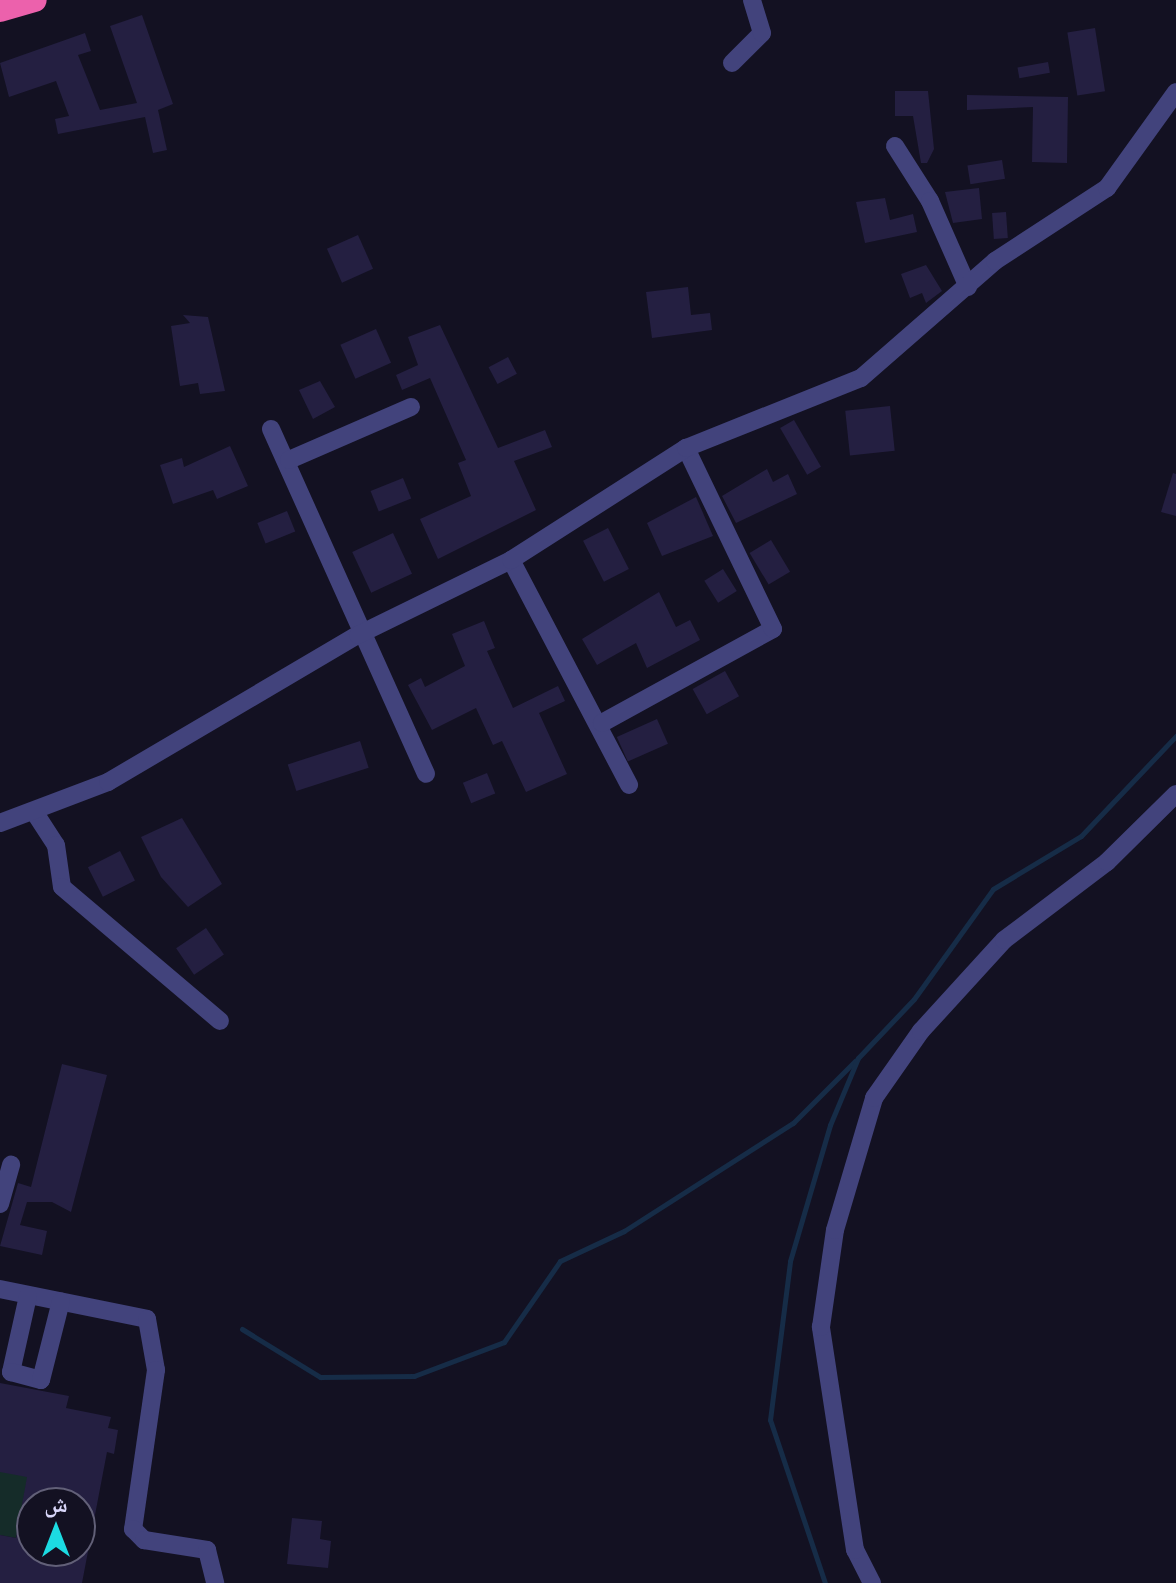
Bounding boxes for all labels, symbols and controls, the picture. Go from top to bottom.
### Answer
north arrow [16,1487,96,1567]
text: ش [44,1492,68,1518]

